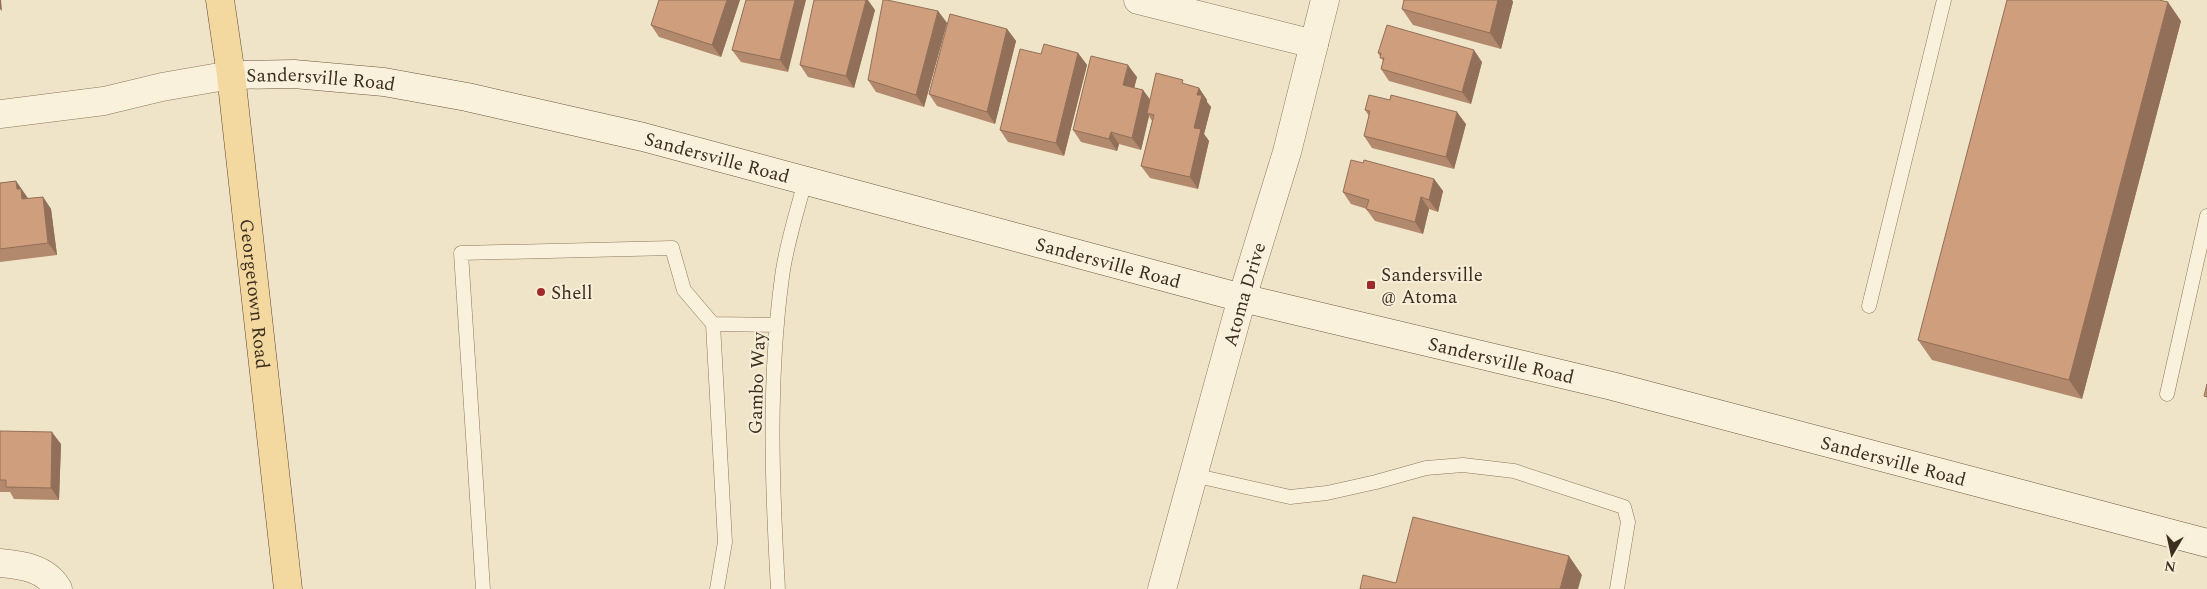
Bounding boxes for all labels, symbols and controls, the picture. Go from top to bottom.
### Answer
street label: Sandersville Road [246,61,398,100]
street label: Sandersville Road [641,125,793,192]
street label: Georgetown Road [231,217,277,371]
street label: Sandersville Road [1032,230,1184,297]
street label: Atoma Drive [1216,239,1274,350]
place label: Sandersville @ Atoma [1381,261,1483,312]
place label: Shell [551,279,593,308]
marker: Sandersville @ Atoma [1365,279,1377,291]
marker: Shell [535,286,547,298]
street label: Sandersville Road [1425,330,1577,393]
street label: Gambo Way [741,331,774,435]
street label: Sandersville Road [1817,429,1969,495]
north arrow [2147,529,2197,579]
text: N [2163,555,2177,578]

